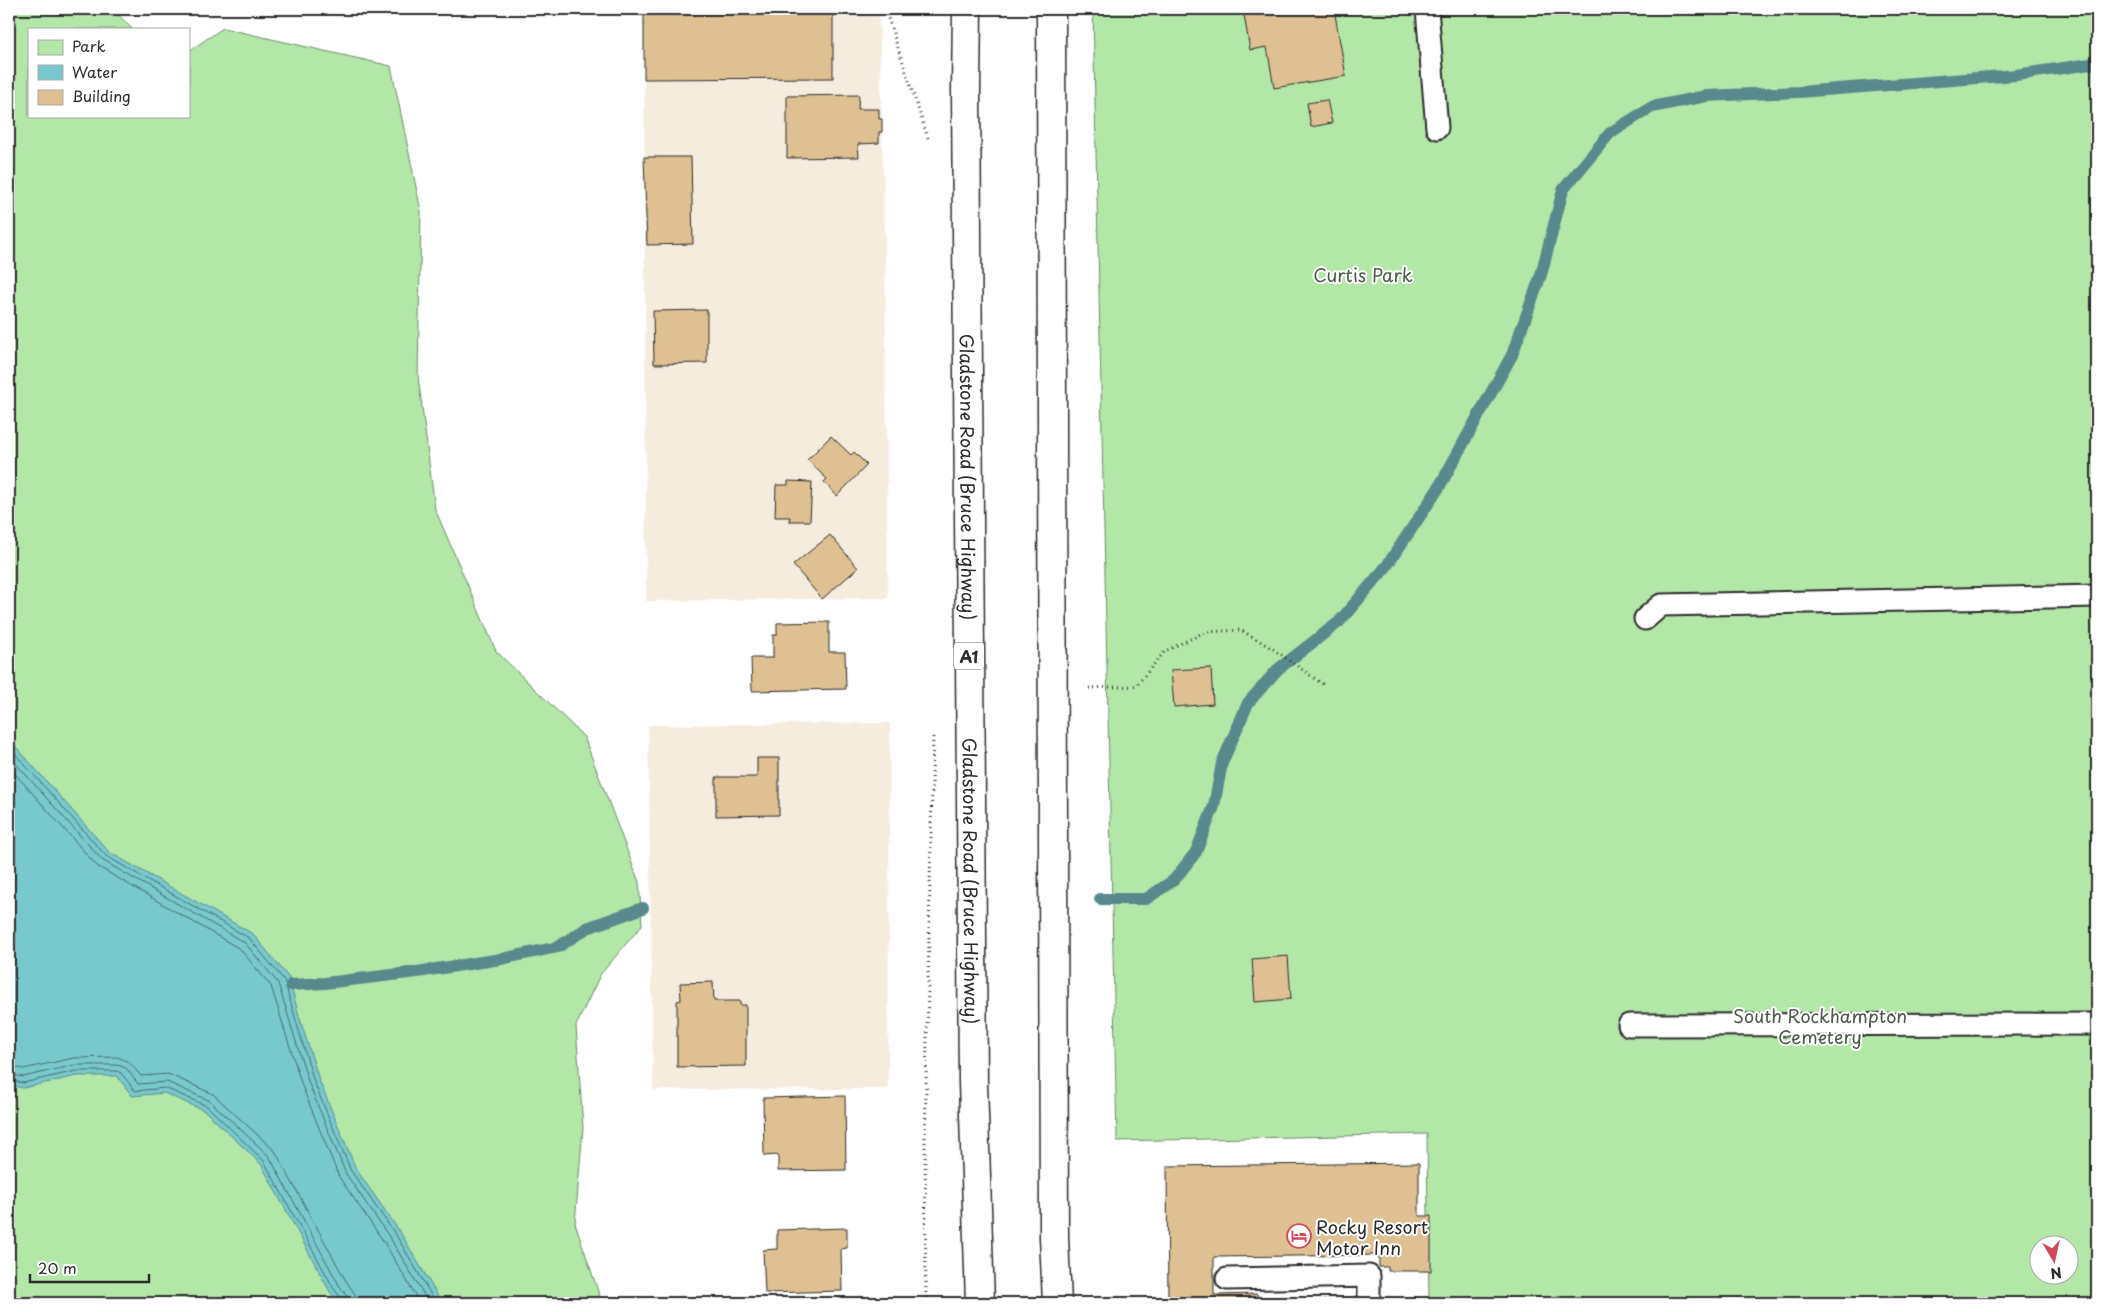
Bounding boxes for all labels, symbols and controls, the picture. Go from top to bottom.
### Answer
legend [28,28,190,118]
text: Park [72,34,106,57]
text: Water [72,60,117,83]
text: Building [72,84,131,107]
park label: Curtis Park [1313,261,1413,288]
street label: Gladstone Road (Bruce Highway) [954,334,983,620]
road number: A1 [954,642,984,669]
street label: Gladstone Road (Bruce Highway) [957,738,986,1024]
park label: South Rockhampton Cemetery [1733,1002,1907,1050]
place label: Rocky Resort Motor Inn [1316,1213,1428,1261]
hotel icon: Rocky Resort Motor Inn [1286,1223,1312,1249]
north arrow [2028,1234,2078,1284]
scale bar [30,1252,149,1284]
text: 20 m [38,1256,77,1279]
text: N [2049,1262,2063,1285]

